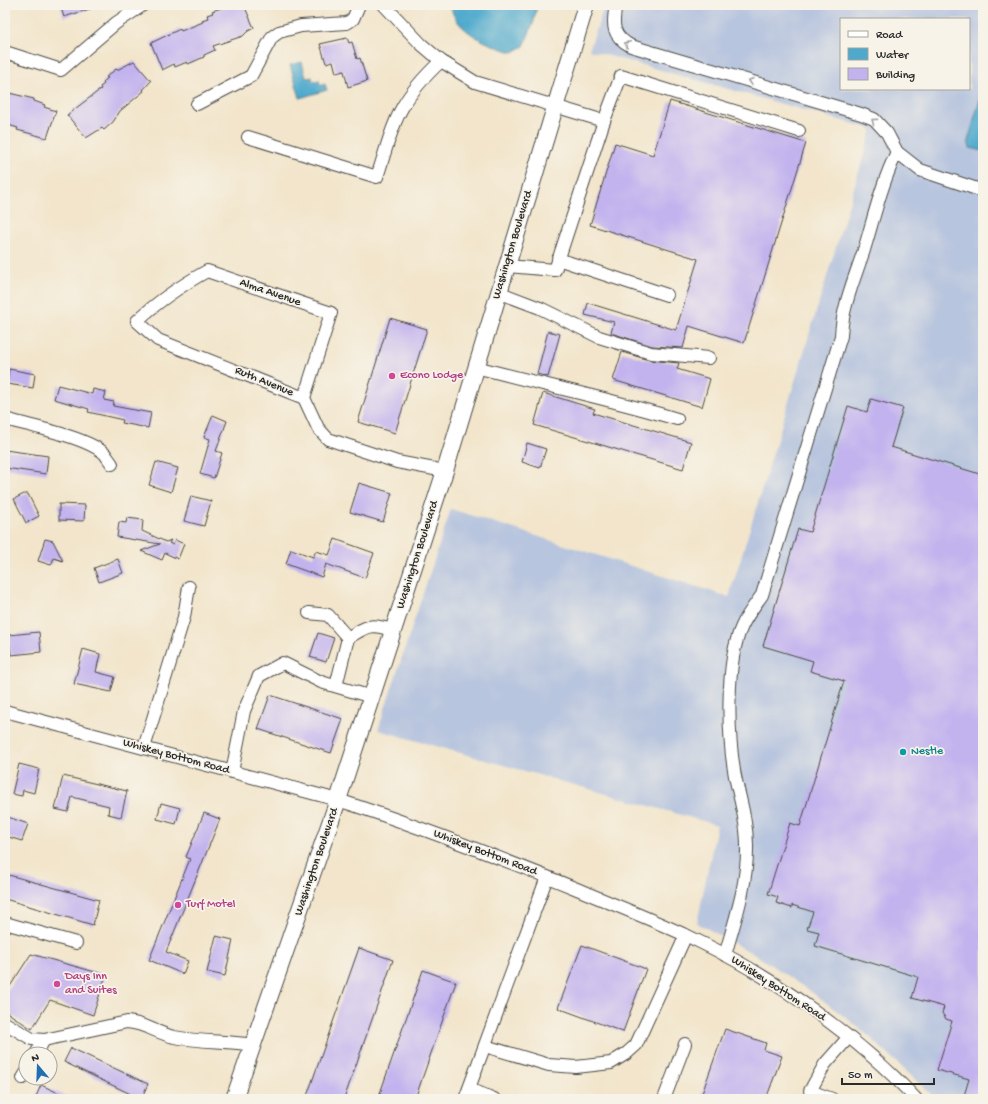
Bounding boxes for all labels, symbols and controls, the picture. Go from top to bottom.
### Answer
legend [840,18,970,90]
text: Road [876,29,903,43]
one-way arrow [624,41,631,48]
text: Water [876,49,910,63]
text: Building [875,69,915,83]
one-way arrow [748,77,755,86]
one-way arrow [872,119,879,126]
street label: Washington Boulevard [490,188,536,301]
street label: Alma Avenue [238,276,303,310]
street label: Ruth Avenue [233,364,296,400]
place label: Econo Lodge [400,369,464,383]
marker: Econo Lodge [387,371,397,381]
street label: Washington Boulevard [394,498,442,611]
street label: Whiskey Bottom Road [121,736,232,778]
place label: Nestle [911,745,944,759]
marker: Nestle [898,747,908,757]
street label: Washington Boulevard [292,806,342,918]
street label: Whiskey Bottom Road [431,827,540,880]
place label: Turf Motel [185,898,236,912]
marker: Turf Motel [173,900,183,910]
street label: Whiskey Bottom Road [728,953,829,1025]
place label: Days Inn and Suites [64,970,117,998]
marker: Days Inn and Suites [52,979,62,989]
north arrow [18,1046,58,1086]
text: N [30,1052,41,1065]
scale bar [842,1060,934,1086]
text: 50 m [848,1069,873,1083]

